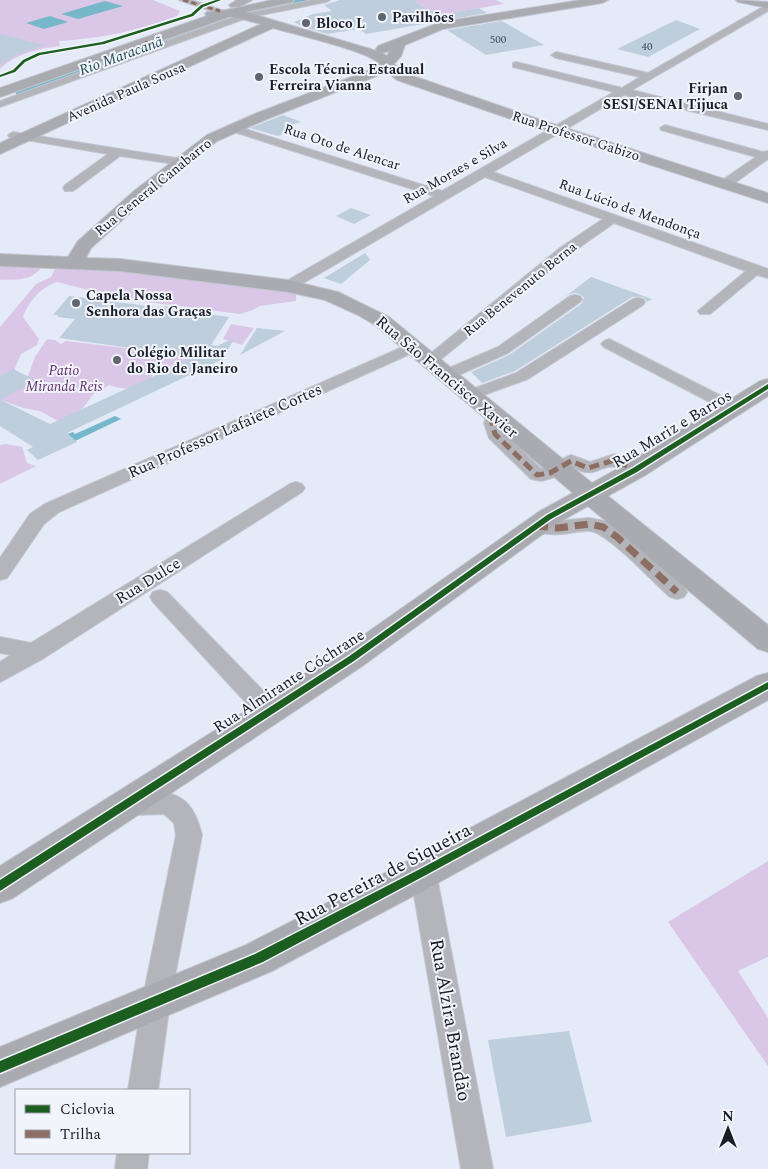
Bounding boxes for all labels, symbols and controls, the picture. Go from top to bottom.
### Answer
place label: Pavilhões [392,7,454,28]
marker: Pavilhões [376,11,388,23]
place label: Bloco L [316,13,365,34]
marker: Bloco L [300,17,312,29]
water label: Rio Maracanã [76,30,166,82]
house number: 500 [490,31,507,48]
house number: 40 [642,38,653,55]
street label: Avenida Paula Sousa [63,56,189,128]
place label: Escola Técnica Estadual Ferreira Vianna [269,59,425,96]
marker: Escola Técnica Estadual Ferreira Vianna [253,71,265,83]
place label: Firjan SESI/SENAI Tijuca [603,78,729,115]
marker: Firjan SESI/SENAI Tijuca [732,90,744,102]
street label: Rua Professor Gabizo [509,105,643,167]
street label: Rua Oto de Alencar [281,118,403,176]
street label: Rua General Canabarro [90,133,216,241]
street label: Rua Moraes e Silva [399,133,511,209]
street label: Rua Lúcio de Mendonça [556,174,704,245]
street label: Rua Benevenuto Berna [459,236,581,341]
place label: Capela Nossa Senhora das Graças [86,285,212,322]
marker: Capela Nossa Senhora das Graças [70,297,82,309]
street label: Rua São Francisco Xavier [370,310,524,444]
place label: Colégio Militar do Rio de Janeiro [127,342,238,379]
marker: Colégio Militar do Rio de Janeiro [111,354,123,366]
park label: Patio Miranda Reis [25,360,103,397]
street label: Rua Professor Lafaiete Cortes [124,377,326,485]
street label: Rua Mariz e Barros [608,384,736,474]
street label: Rua Dulce [111,552,185,610]
street label: Rua Almirante Cóchrane [209,623,369,739]
street label: Rua Pereira de Siqueira [289,816,477,934]
street label: Rua Alzira Brandão [421,936,479,1104]
legend [15,1089,190,1154]
text: Ciclovia [60,1098,115,1121]
north arrow [703,1104,753,1154]
text: N [722,1106,734,1127]
text: Trilha [60,1123,101,1146]

